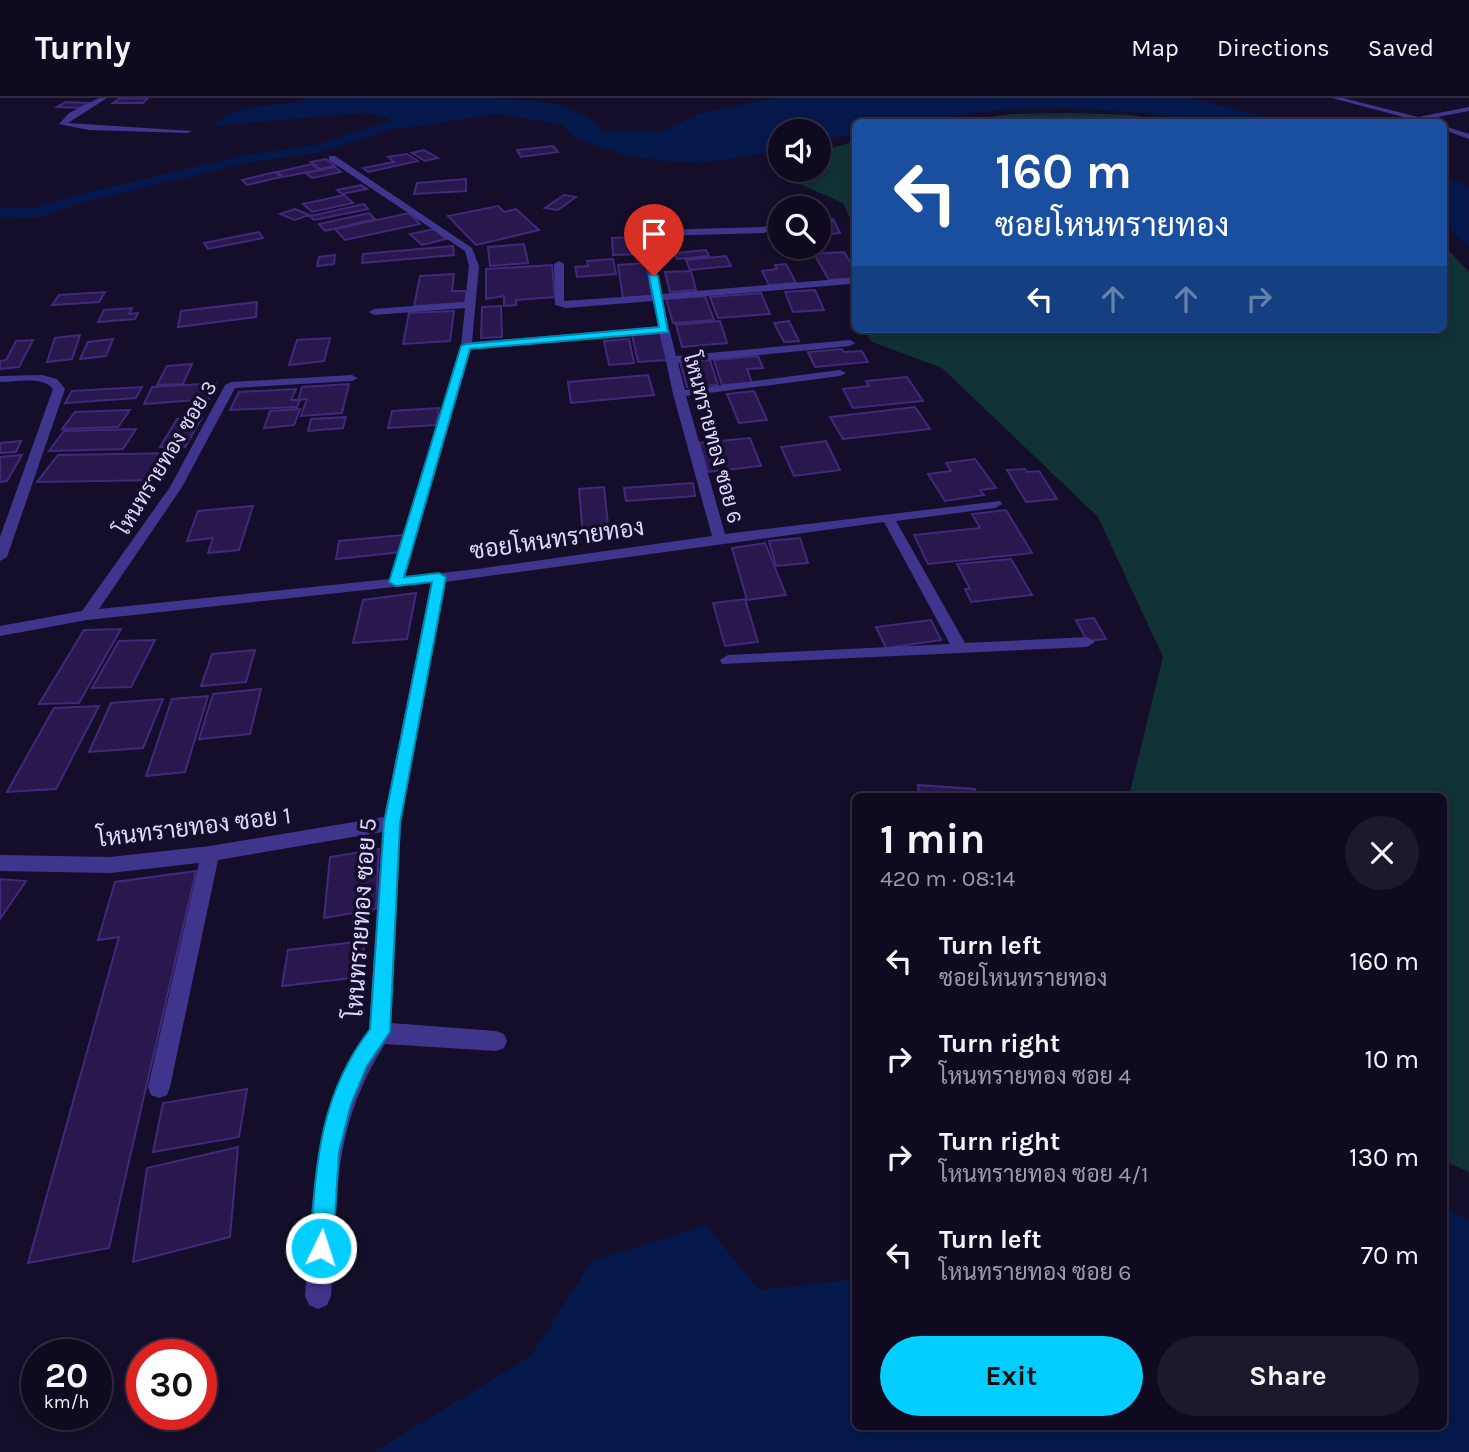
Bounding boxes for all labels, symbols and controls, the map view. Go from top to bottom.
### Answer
text: Turnly [35,29,131,67]
text: Map [1131,34,1179,62]
text: Directions [1217,34,1330,62]
text: Saved [1368,34,1434,62]
map controls [768,119,831,259]
button: sound [768,119,831,182]
text: 160 m [995,143,1132,200]
icon: left [880,147,971,238]
button: search [768,196,831,259]
pin [624,204,684,276]
text: ซอยโหนทรายทอง [995,207,1229,244]
icon: arrive [635,215,673,253]
icon: left [1021,280,1059,318]
icon: ahead [1094,280,1132,318]
icon: ahead [1167,280,1205,318]
icon: right [1240,280,1278,318]
street label: โหนทรายทอง ซอย 6 [678,349,748,526]
street label: โหนทรายทอง ซอย 3 [109,376,222,541]
street label: ซอยโหนทรายทอง [468,511,646,565]
street label: โหนทรายทอง ซอย 1 [93,799,293,853]
text: 1 min [880,814,985,864]
button: close [1345,816,1419,890]
street label: โหนทรายทอง ซอย 5 [338,817,382,1021]
text: 420 m · 08:14 [880,865,1015,892]
text: Turn left [939,930,1041,961]
icon: left [880,942,918,980]
text: 160 m [1350,946,1419,977]
text: ซอยโหนทรายทอง [939,965,1107,992]
text: Turn right [939,1028,1060,1059]
icon: right [880,1040,918,1078]
text: 10 m [1364,1044,1419,1075]
text: โหนทรายทอง ซอย 4 [939,1063,1131,1090]
text: Turn right [939,1126,1060,1157]
icon: right [880,1138,918,1176]
text: 130 m [1349,1142,1419,1173]
text: โหนทรายทอง ซอย 4/1 [939,1161,1149,1188]
position arrow [284,1211,358,1285]
text: Turn left [939,1224,1041,1255]
icon: left [880,1236,918,1274]
text: 70 m [1361,1240,1419,1271]
text: โหนทรายทอง ซอย 6 [939,1259,1132,1286]
button: Exit [880,1336,1143,1416]
button: Share [1157,1336,1419,1416]
speed limit sign: 30 [126,1339,217,1430]
text: 20 [45,1355,88,1396]
text: km/h [44,1391,89,1413]

